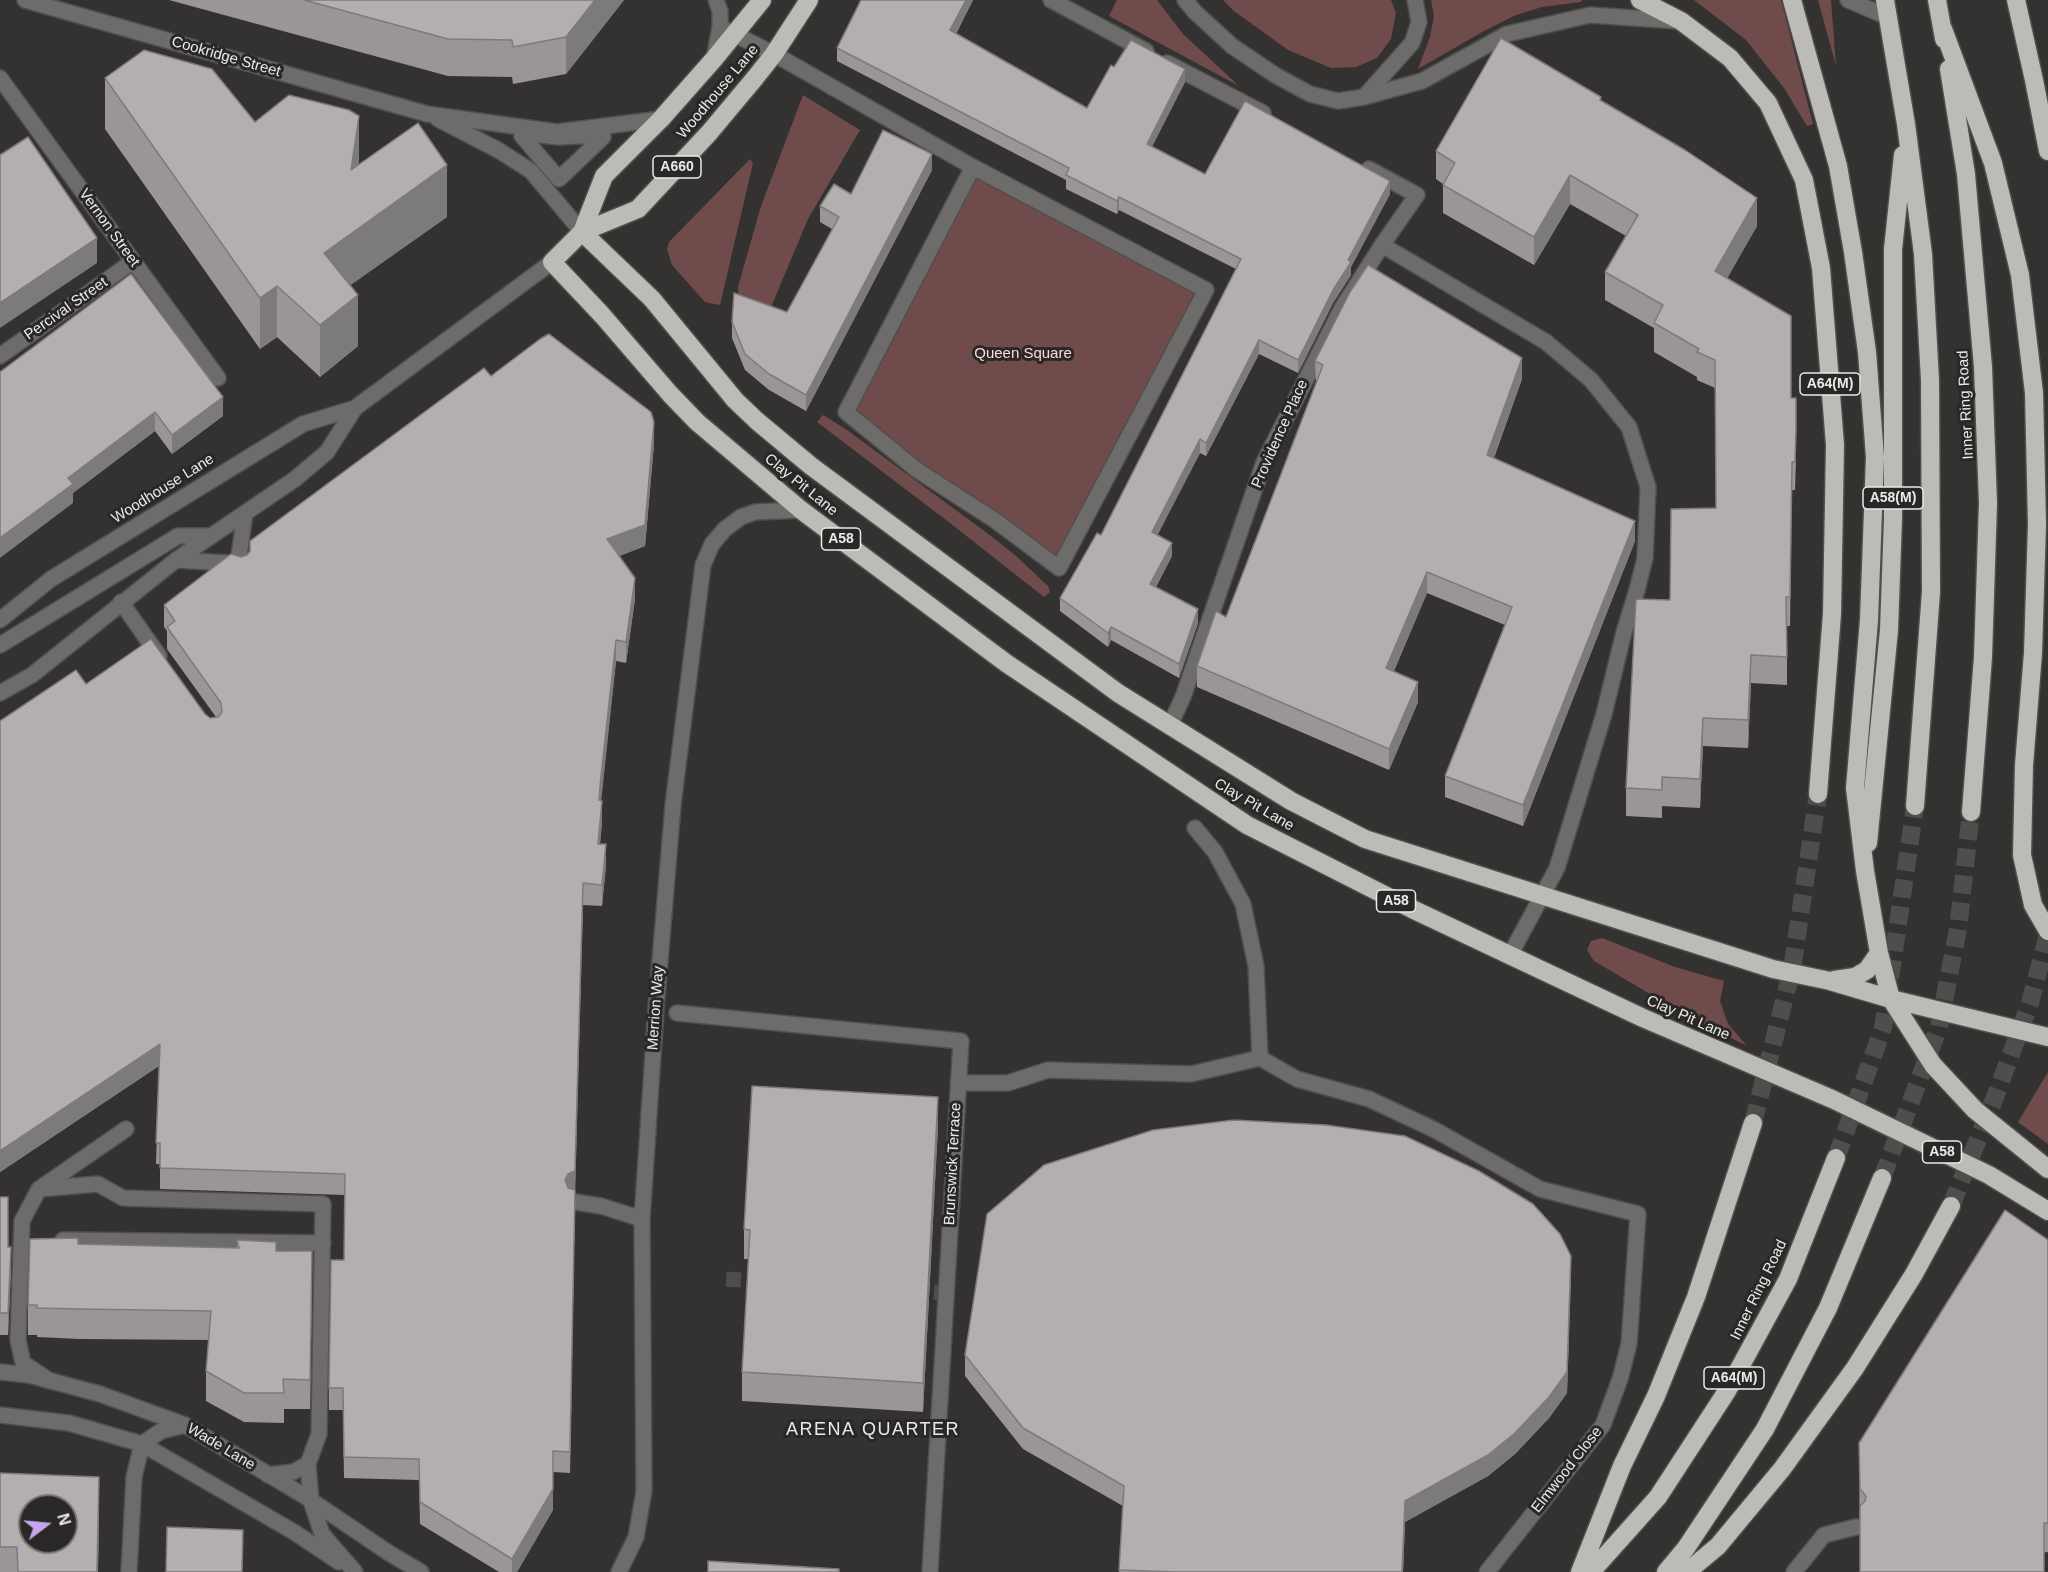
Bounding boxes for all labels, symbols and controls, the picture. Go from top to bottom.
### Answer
street label: Cookridge Street [169,33,283,81]
street label: Woodhouse Lane [673,41,763,143]
road number: A660 [653,156,701,178]
street label: Vernon Street [75,186,143,270]
street label: Percival Street [21,274,111,344]
park label: Queen Square [974,345,1072,363]
street label: Inner Ring Road [1954,350,1978,460]
road number: A64(M) [1800,373,1860,395]
street label: Providence Place [1248,377,1312,491]
street label: Woodhouse Lane [108,450,218,528]
street label: Clay Pit Lane [761,450,841,520]
road number: A58(M) [1863,487,1923,509]
road number: A58 [822,528,860,550]
street label: Clay Pit Lane [1211,775,1297,835]
road number: A58 [1376,890,1416,912]
street label: Merrion Way [644,965,668,1051]
street label: Clay Pit Lane [1644,992,1732,1044]
street label: Brunswick Terrace [941,1102,965,1226]
road number: A58 [1922,1141,1962,1163]
street label: Inner Ring Road [1727,1237,1791,1343]
road number: A64(M) [1704,1367,1764,1389]
district label: ARENA QUARTER [786,1419,960,1441]
street label: Wade Lane [184,1420,258,1474]
street label: Elmwood Close [1528,1423,1606,1517]
north arrow [18,1494,78,1554]
text: N [54,1512,74,1527]

